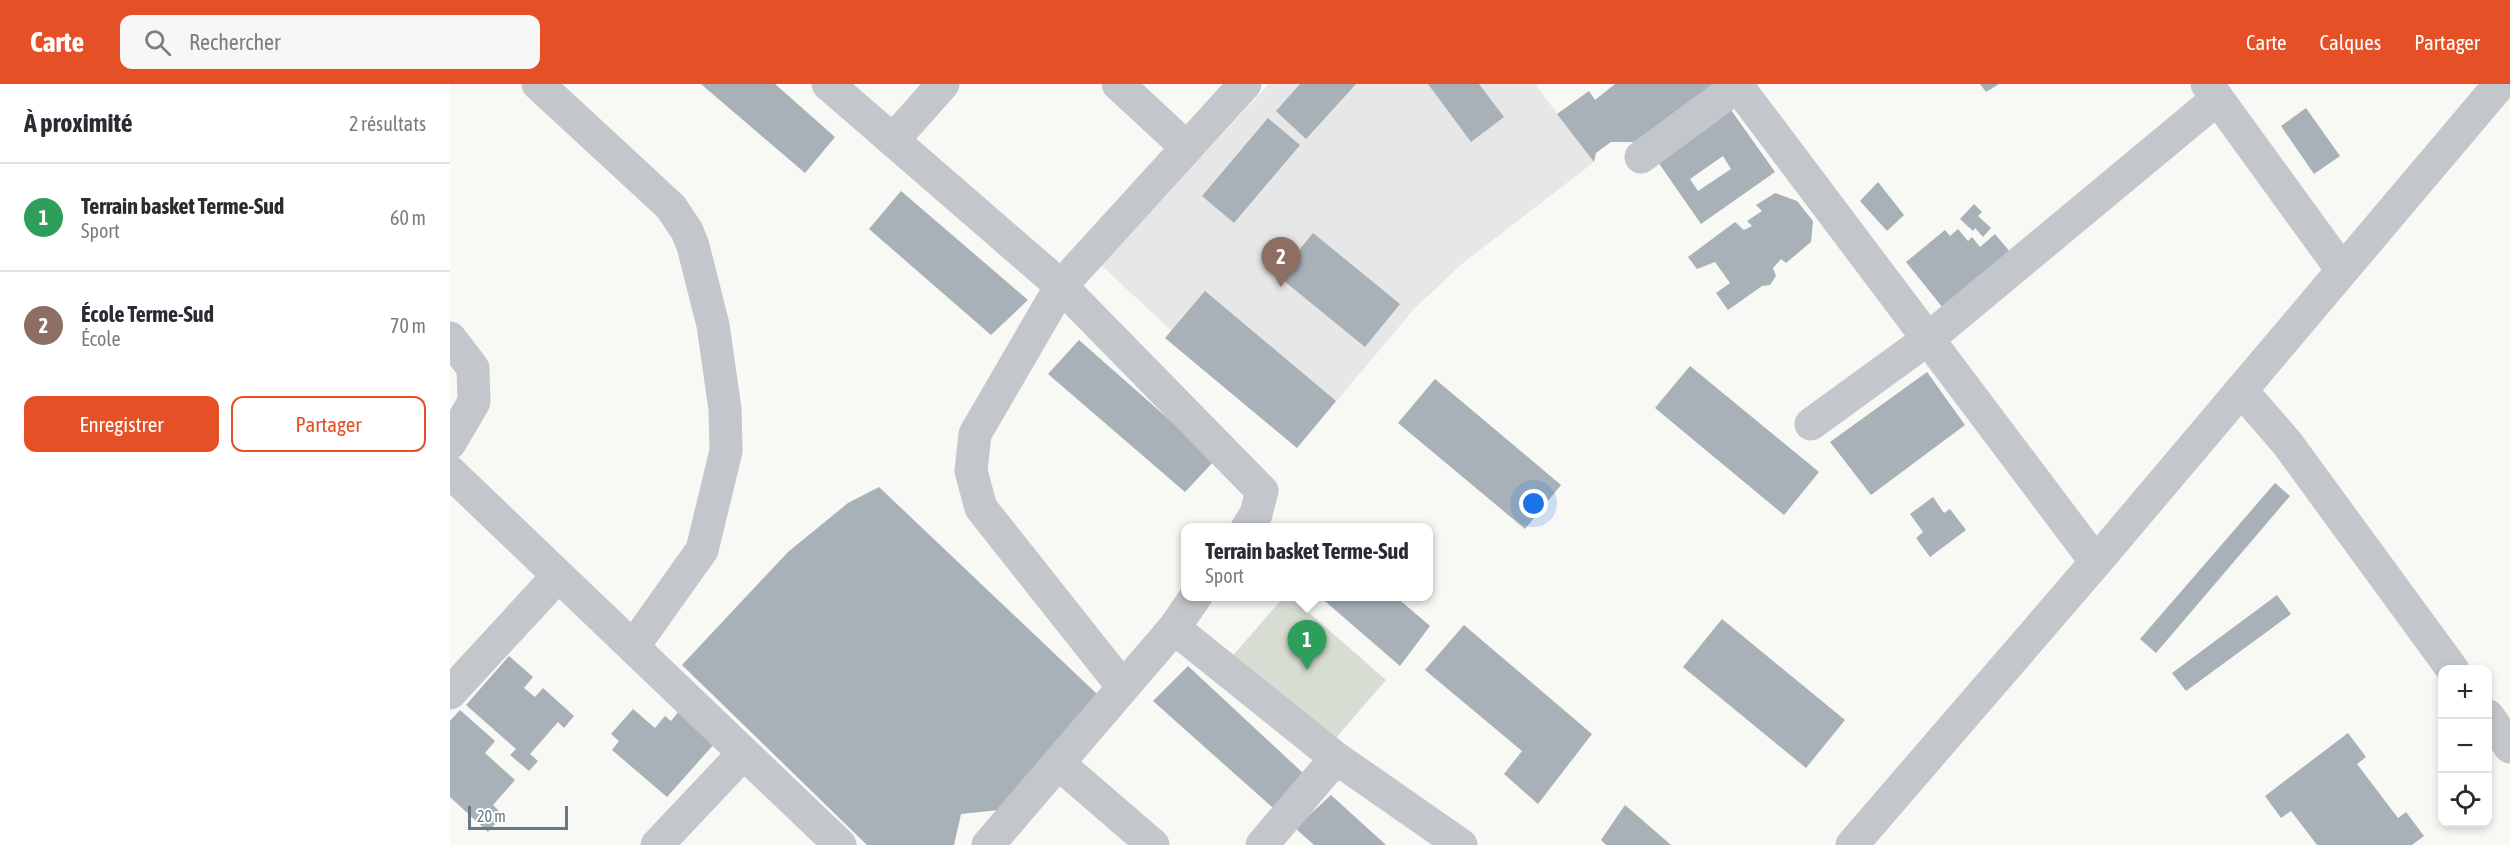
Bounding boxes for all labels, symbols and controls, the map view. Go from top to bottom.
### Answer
search box [120,15,540,69]
text: Carte [30,26,84,58]
icon: search [141,26,174,59]
text: Rechercher [189,29,281,55]
text: Carte [2246,30,2287,54]
text: Calques [2320,30,2381,54]
text: Partager [2414,30,2480,54]
text: À proximité [24,108,132,138]
text: 2 résultats [349,112,426,135]
text: Terrain basket Terme-Sud [81,193,284,219]
text: 1 [39,206,48,229]
text: 60 m [390,206,426,229]
text: Sport [81,219,120,242]
pin: 2 [1262,238,1300,287]
text: École Terme-Sud [81,301,214,327]
text: 2 [39,314,48,337]
text: 70 m [390,314,426,337]
text: École [81,327,121,350]
button: Enregistrer [24,396,219,452]
button: Partager [231,396,426,452]
your location [1519,489,1548,518]
popup [1181,523,1433,601]
text: Terrain basket Terme-Sud [1205,538,1409,564]
text: Sport [1205,564,1244,587]
pin: 1 [1288,620,1326,670]
map controls [2438,665,2492,827]
button: + [2438,665,2492,719]
button: − [2438,719,2492,773]
button: locate [2438,773,2492,827]
scale bar [468,803,568,830]
text: 20 m [477,807,506,825]

